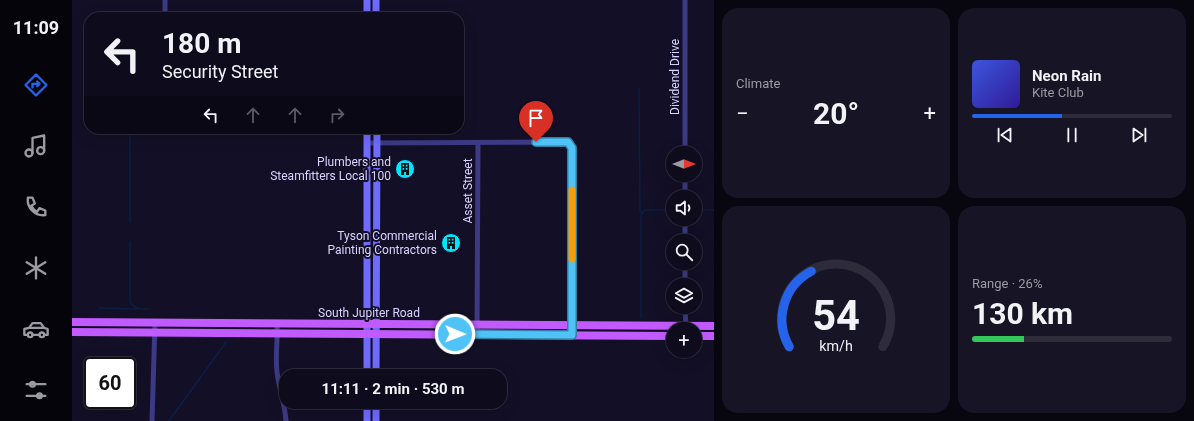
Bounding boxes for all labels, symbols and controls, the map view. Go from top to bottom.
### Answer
text: 11:09 [13,17,59,38]
text: 180 m [162,27,241,60]
icon: left [96,28,148,80]
street label: Dividend Drive [668,39,682,115]
text: Security Street [162,61,278,82]
text: Neon Rain [1032,67,1101,85]
icon: directions [22,71,50,99]
text: Climate [736,76,780,91]
text: Kite Club [1032,85,1084,100]
text: 20° [813,96,859,131]
pin [519,101,553,142]
text: − [736,101,749,126]
text: + [924,101,936,126]
icon: left [200,104,222,126]
icon: ahead [242,104,264,126]
icon: ahead [284,104,306,126]
icon: right [326,104,348,126]
icon: arrive [525,107,547,129]
icon: previous [994,124,1016,146]
icon: pause [1061,124,1083,146]
icon: next [1128,124,1150,146]
icon: music [22,132,50,160]
north arrow [666,146,702,182]
map controls [666,146,702,358]
place label: Plumbers and Steamfitters Local 100 [270,155,391,183]
building icon: Plumbers and Steamfitters Local 100 [394,158,416,180]
street label: Asset Street [461,158,475,224]
button: sound [666,190,702,226]
icon: phone [22,193,50,221]
place label: Tyson Commercial Painting Contractors [327,229,437,257]
building icon: Tyson Commercial Painting Contractors [440,232,462,254]
button: search [666,234,702,270]
icon: climate [22,254,50,282]
text: Range · 26% [972,276,1042,291]
button: layers [666,278,702,314]
text: 54 [812,291,860,340]
text: 130 km [972,296,1073,331]
street label: South Jupiter Road [318,306,420,320]
position arrow [434,313,476,355]
icon: car [22,315,50,343]
button: + [666,322,702,358]
text: km/h [819,338,853,354]
speed limit sign: 60 [84,357,136,409]
icon: filters [22,376,50,404]
text: 11:11 · 2 min · 530 m [322,380,464,398]

